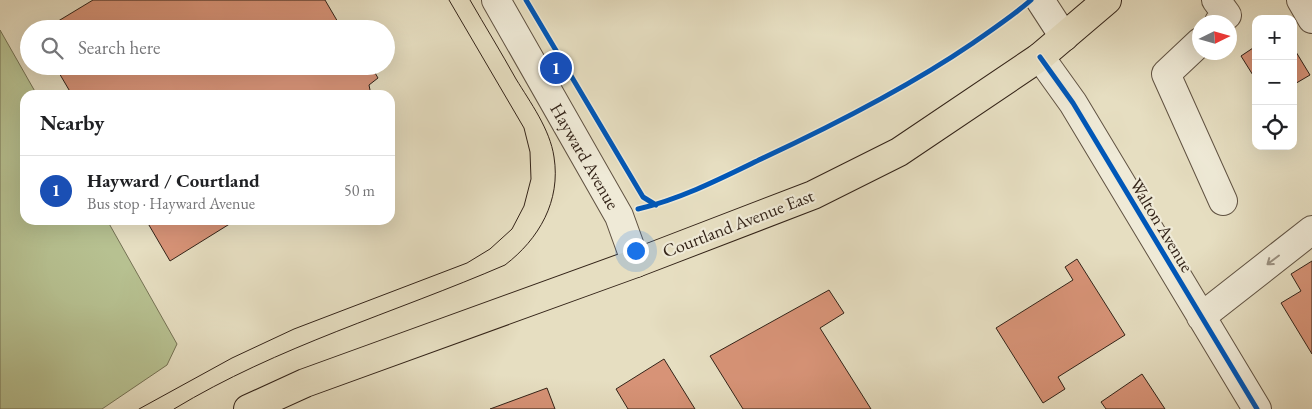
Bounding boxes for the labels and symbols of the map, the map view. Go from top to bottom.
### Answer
north arrow [1192,15,1237,60]
pin: 1 [540,49,572,87]
street label: Hayward Avenue [545,99,625,213]
street label: Walton Avenue [1125,174,1199,276]
street label: Courtland Avenue East [659,183,817,262]
your location [623,238,649,264]
one-way arrow [1267,254,1280,265]

